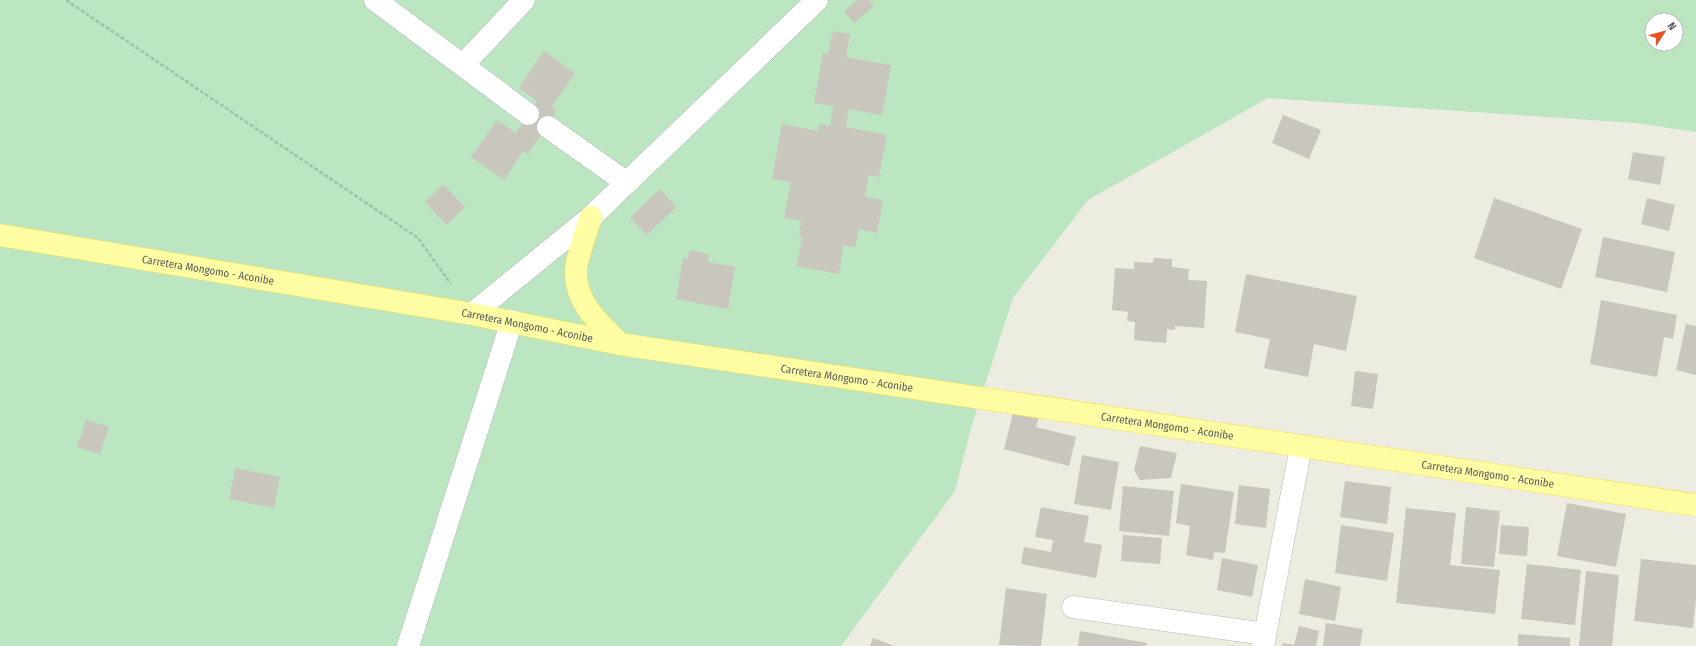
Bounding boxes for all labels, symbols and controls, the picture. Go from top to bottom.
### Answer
north arrow [1644,12,1684,52]
text: N [1664,20,1679,33]
street label: Carretera Mongomo - Aconibe [141,253,275,288]
street label: Carretera Mongomo - Aconibe [461,306,594,345]
street label: Carretera Mongomo - Aconibe [780,362,914,395]
street label: Carretera Mongomo - Aconibe [1100,410,1234,443]
street label: Carretera Mongomo - Aconibe [1421,458,1555,491]

